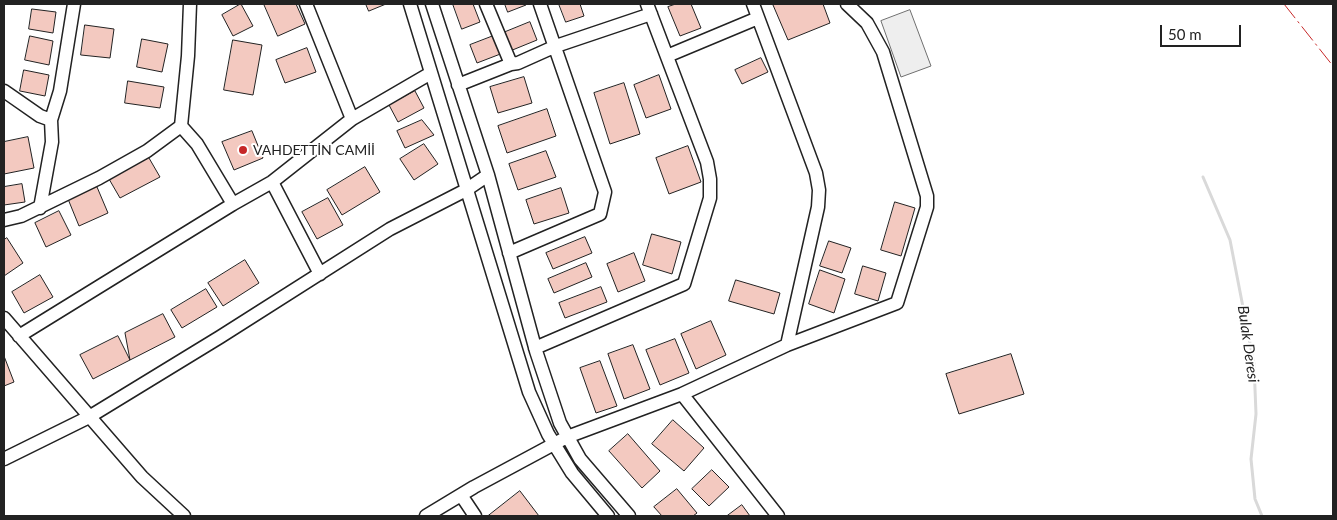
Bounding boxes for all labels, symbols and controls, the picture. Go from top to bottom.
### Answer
scale bar [1162,15,1243,47]
text: 50 m [1168,25,1202,43]
place label: VAHDETTİN CAMİİ [253,142,375,158]
marker: VAHDETTİN CAMİİ [237,144,249,156]
water label: Bulak Deresi [1234,304,1262,384]

